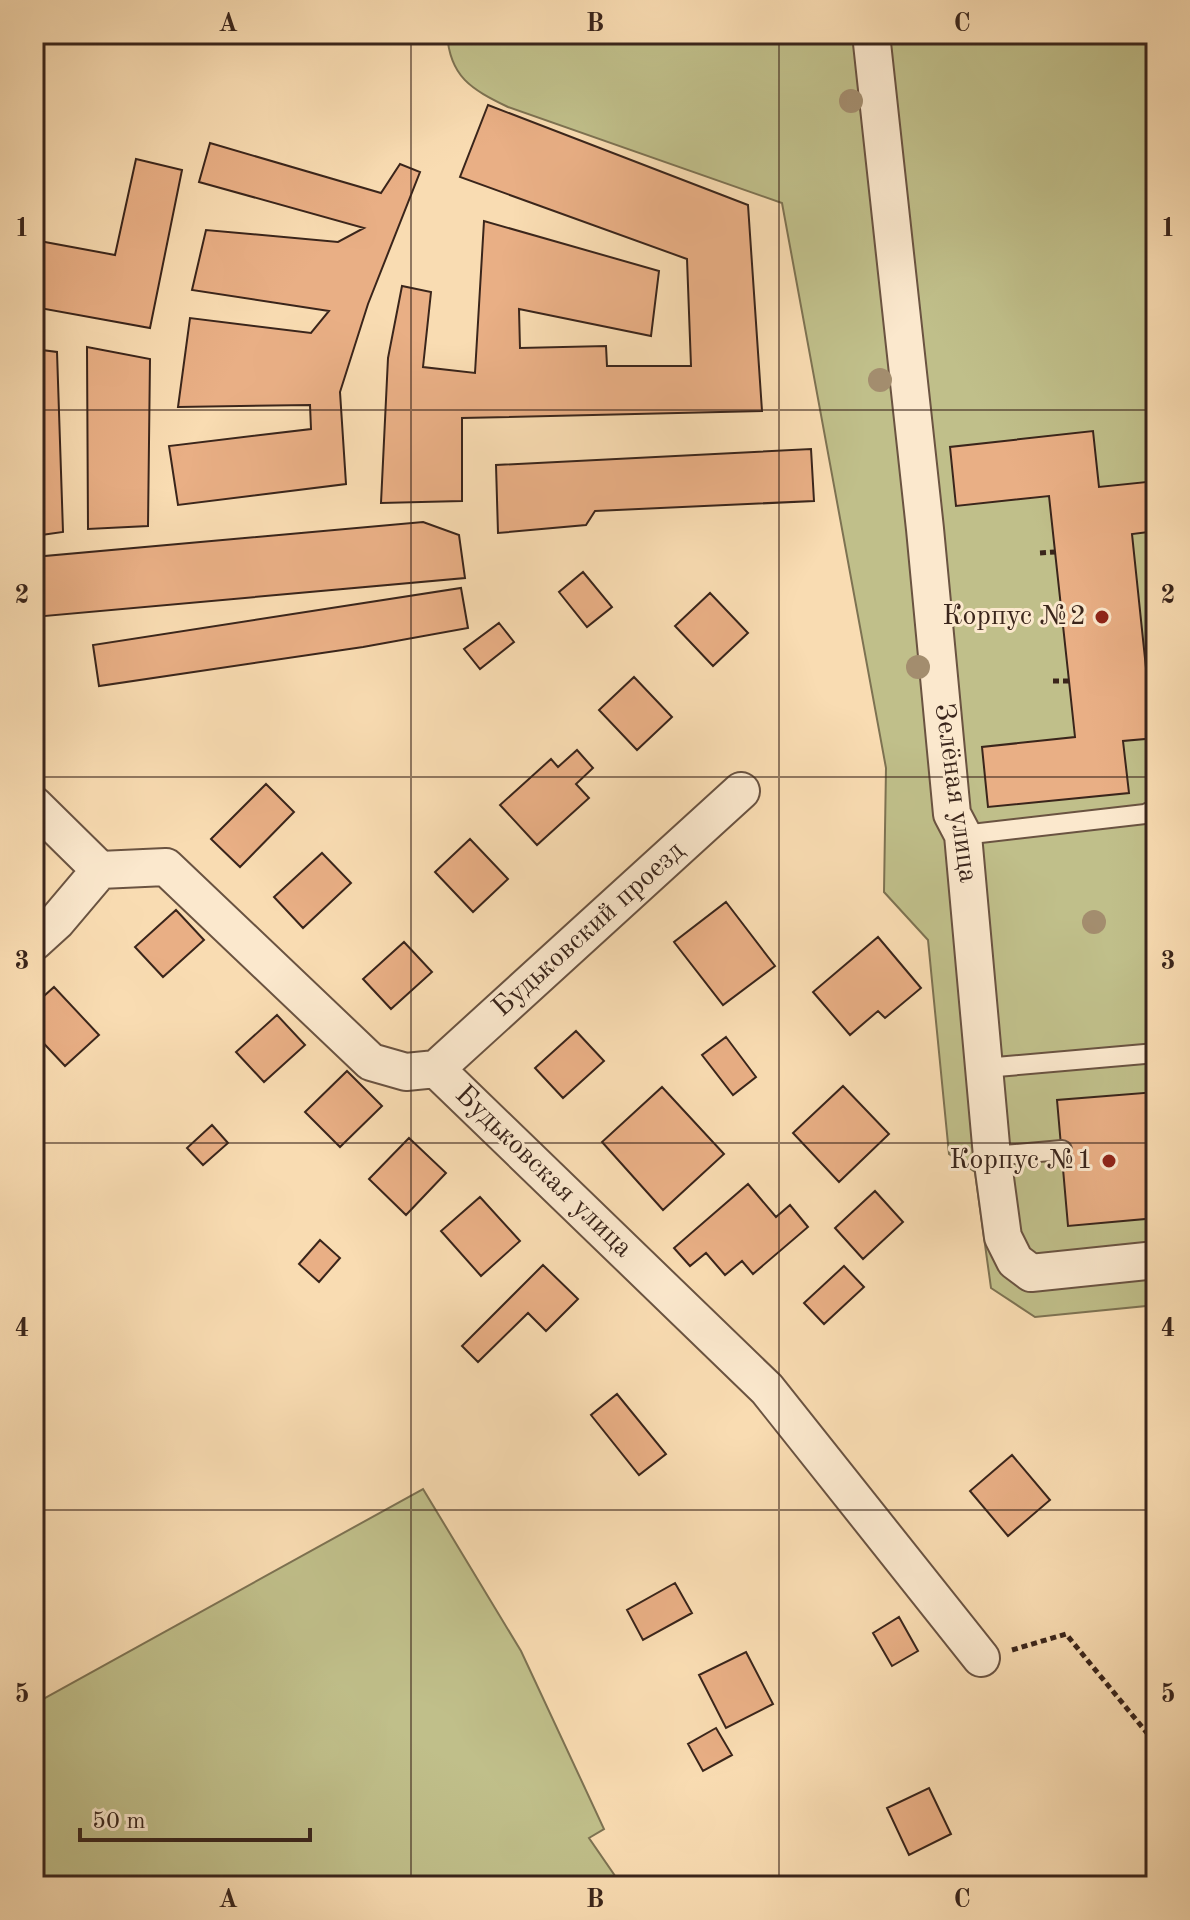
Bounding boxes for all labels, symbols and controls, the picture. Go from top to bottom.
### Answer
text: A [218,11,238,37]
text: B [586,11,604,37]
text: C [953,11,971,37]
text: 1 [14,216,30,242]
text: 1 [1160,216,1176,242]
text: 2 [14,583,30,609]
text: 2 [1160,583,1176,609]
place label: Корпус №2 [942,603,1086,631]
marker: Корпус №2 [1093,608,1111,626]
street label: Зелёная улица [929,702,981,885]
street label: Будьковский проезд [488,837,690,1023]
text: 3 [14,949,30,975]
text: 3 [1160,949,1176,975]
street label: Будьковская улица [449,1081,637,1264]
place label: Корпус №1 [949,1147,1093,1175]
marker: Корпус №1 [1100,1152,1118,1170]
text: 4 [14,1316,30,1342]
text: 4 [1160,1316,1176,1342]
text: 5 [14,1682,30,1708]
text: 5 [1160,1682,1176,1708]
scale bar [80,1792,310,1842]
text: 50 m [92,1810,146,1834]
text: A [218,1887,238,1913]
text: B [586,1887,604,1913]
text: C [953,1887,971,1913]

